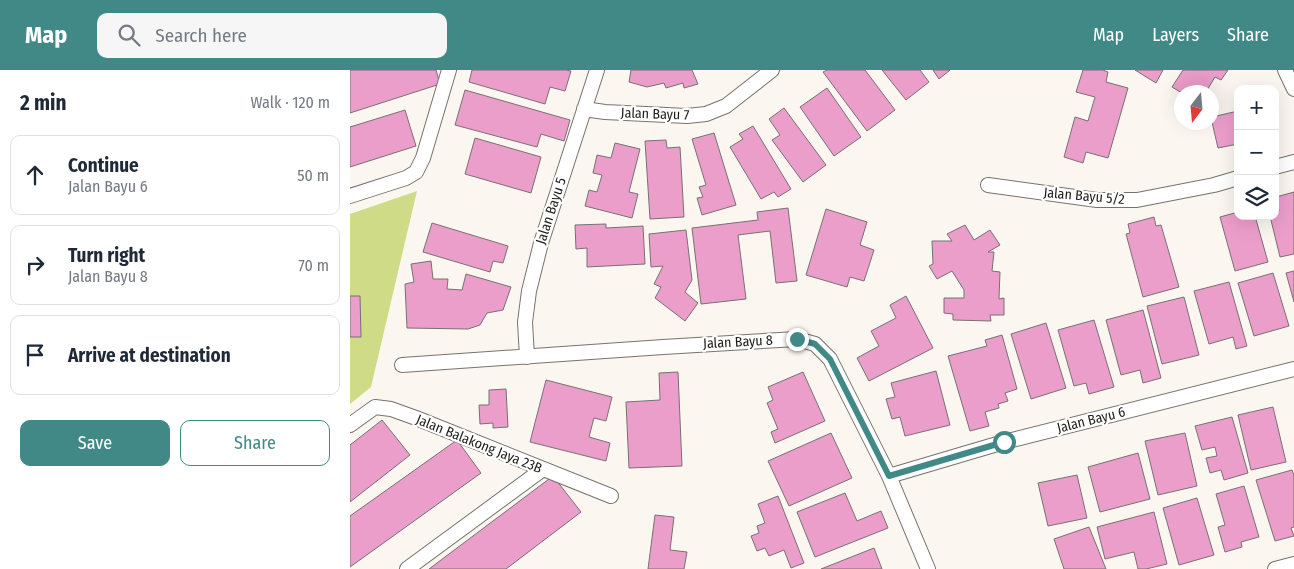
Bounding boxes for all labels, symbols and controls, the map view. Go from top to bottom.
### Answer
search box [97,13,447,58]
text: Map [25,21,67,49]
icon: search [115,21,143,49]
text: Search here [155,24,247,47]
text: Map [1093,24,1124,46]
text: Layers [1152,24,1199,46]
text: Share [1227,24,1269,46]
north arrow [1174,85,1219,130]
map controls [1234,85,1279,220]
button: + [1234,85,1279,130]
text: 2 min [20,90,67,116]
text: Walk · 120 m [251,93,330,112]
street label: Jalan Bayu 7 [620,104,690,124]
button: − [1234,130,1279,175]
text: Continue [68,154,139,177]
icon: ahead [21,161,49,189]
text: 50 m [297,166,329,185]
street label: Jalan Bayu 5 [532,175,570,247]
button: layers [1234,175,1279,220]
text: Jalan Bayu 6 [68,177,148,196]
street label: Jalan Bayu 5/2 [1043,184,1125,208]
text: Turn right [68,244,145,267]
icon: right [21,251,49,279]
text: 70 m [298,256,329,275]
text: Jalan Bayu 8 [68,267,148,286]
route end [786,328,809,351]
street label: Jalan Bayu 8 [703,332,773,352]
icon: arrive [21,341,49,369]
text: Arrive at destination [68,344,231,367]
street label: Jalan Bayu 6 [1055,403,1127,437]
street label: Jalan Balakong Jaya 23B [414,411,545,477]
button: Save [20,420,170,466]
button: Share [180,420,330,466]
route start [993,431,1016,454]

